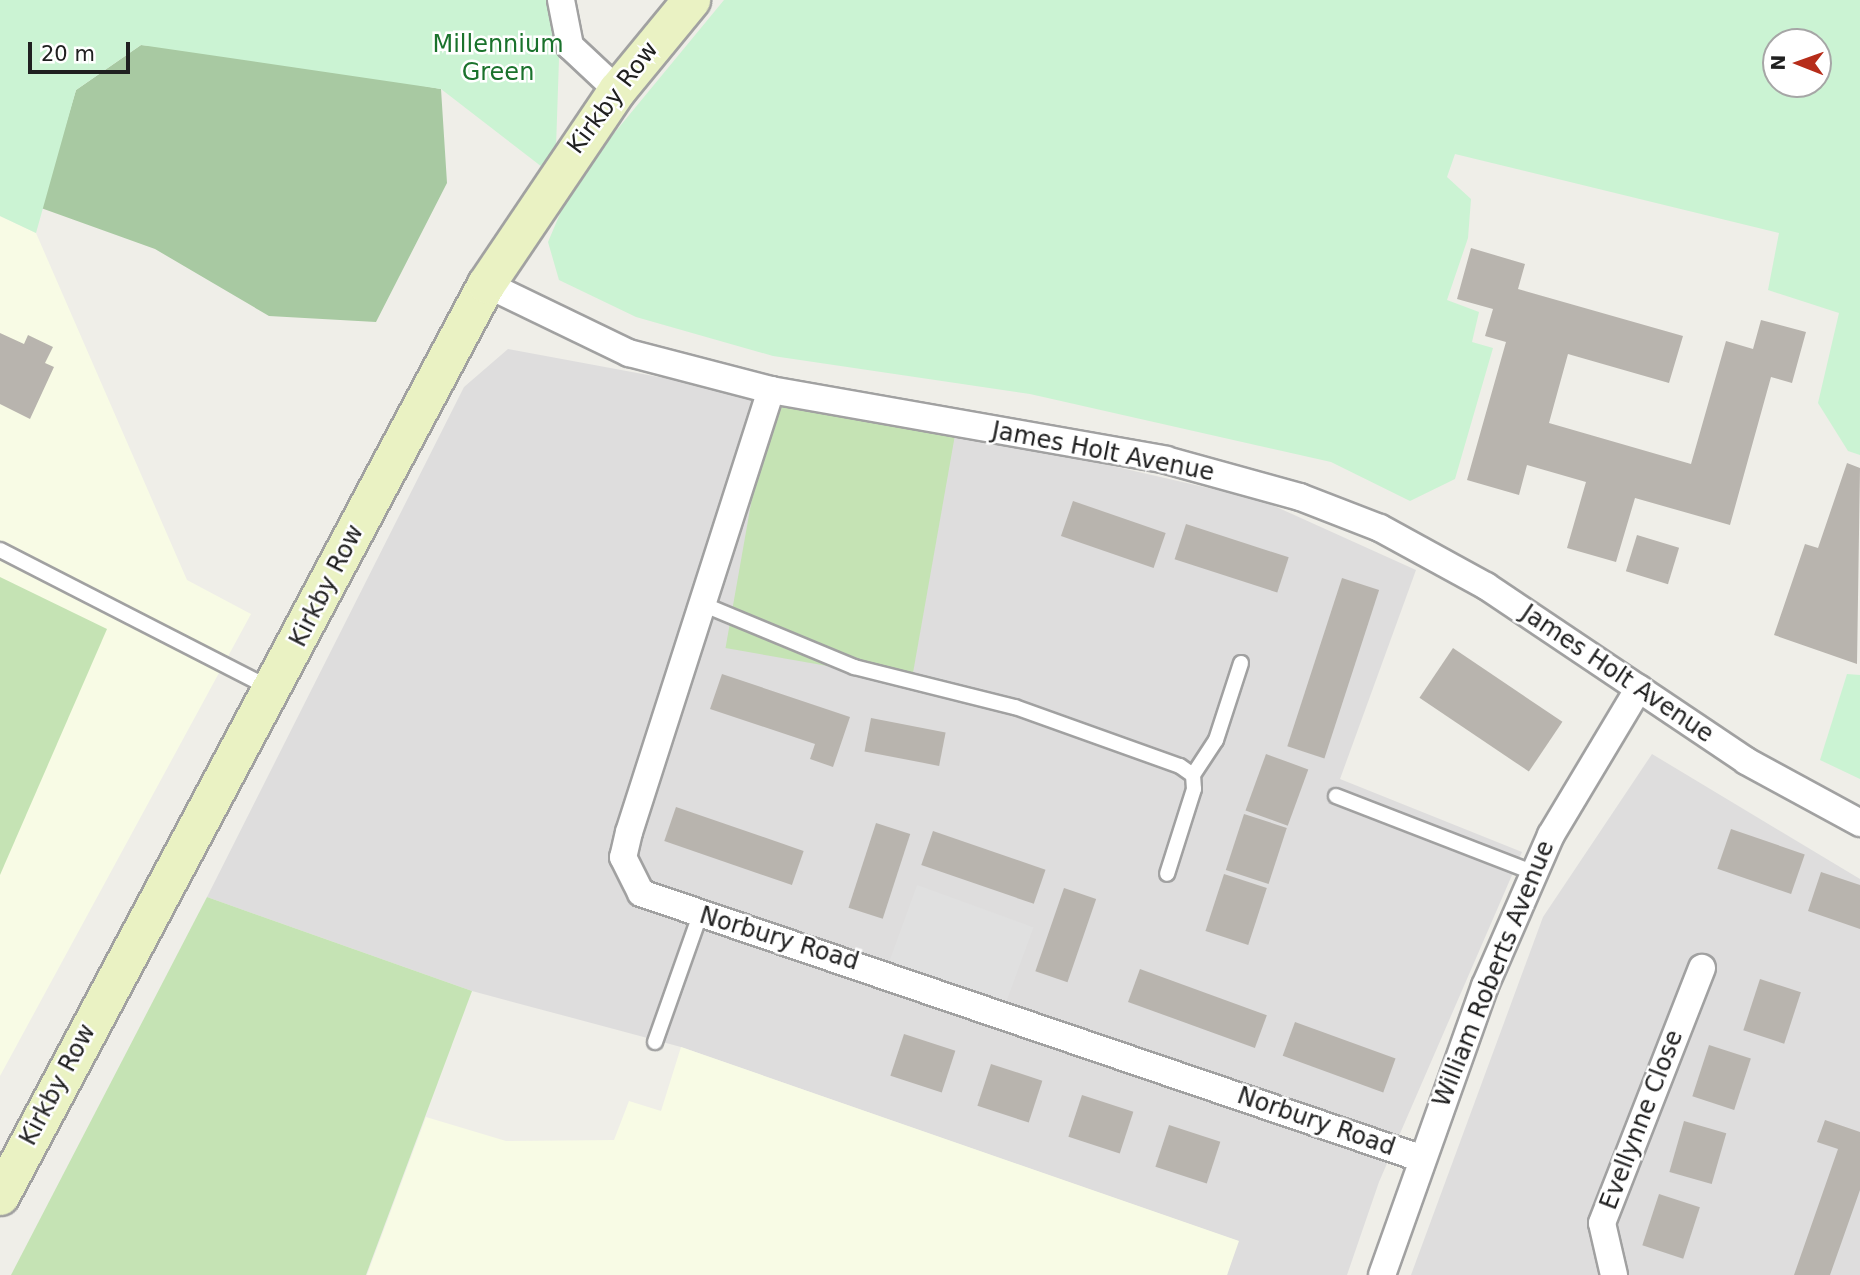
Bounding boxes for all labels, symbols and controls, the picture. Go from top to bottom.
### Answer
scale bar [32,28,133,72]
north arrow [1762,28,1832,98]
park label: Millennium Green [432,31,564,87]
street label: Kirkby Row [561,36,665,160]
text: 20 m [41,42,95,66]
text: N [1767,55,1789,71]
street label: James Holt Avenue [989,416,1217,488]
street label: Kirkby Row [284,520,370,652]
street label: James Holt Avenue [1515,599,1719,749]
street label: William Roberts Avenue [1427,837,1561,1111]
street label: Norbury Road [696,901,862,977]
street label: Kirkby Row [14,1019,102,1151]
street label: Evellynne Close [1595,1026,1689,1214]
street label: Norbury Road [1233,1082,1399,1162]

